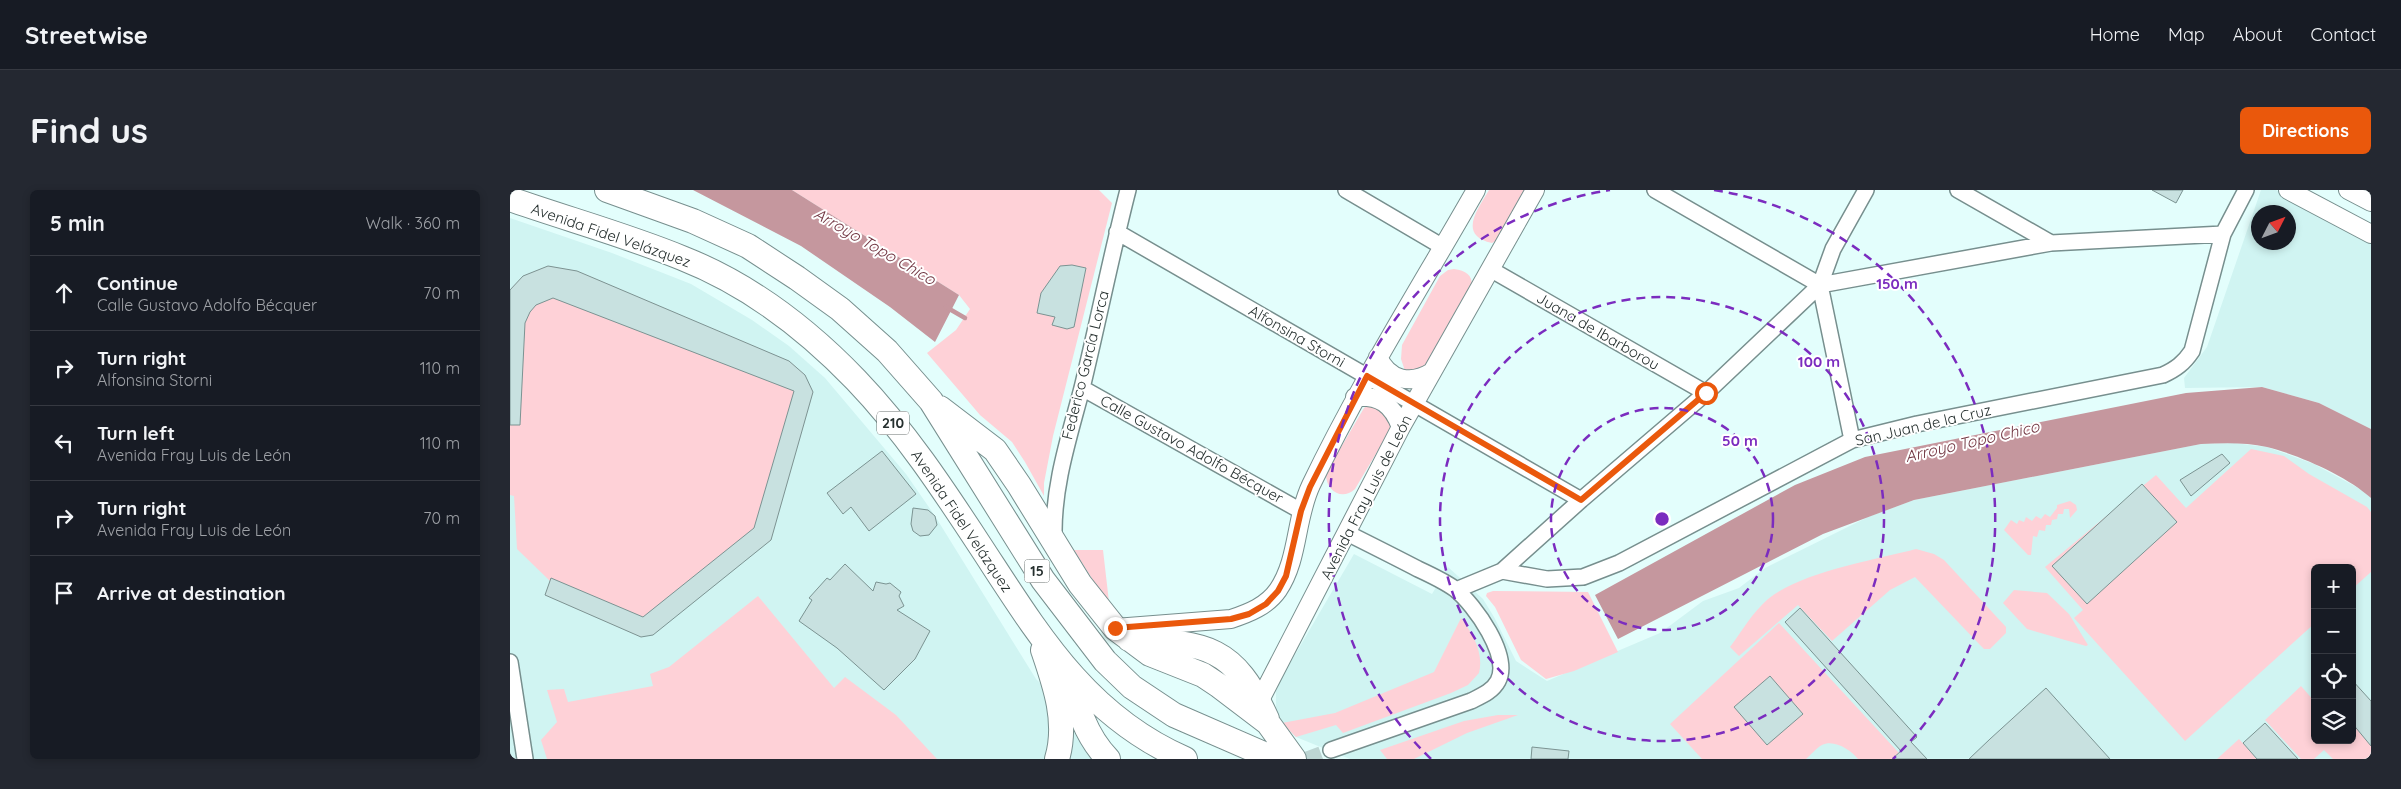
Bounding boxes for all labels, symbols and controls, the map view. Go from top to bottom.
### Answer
text: Streetwise [25,20,148,50]
text: Home [2090,23,2140,46]
text: Map [2168,23,2205,46]
text: About [2233,23,2283,46]
text: Contact [2311,23,2376,46]
button: Directions [2240,107,2371,154]
text: Find us [30,108,148,152]
street label: Avenida Fidel Velázquez [529,199,693,271]
water label: Arroyo Topo Chico [811,203,941,290]
north arrow [2251,205,2296,250]
text: 5 min [50,210,105,236]
text: Walk · 360 m [365,213,460,233]
text: Continue [97,271,178,295]
text: 150 m [1876,274,1918,293]
icon: ahead [50,279,78,307]
text: 70 m [423,283,460,303]
street label: Juana de Ibarborou [1533,288,1663,374]
street label: Federico García Lorca [1057,289,1113,441]
text: Calle Gustavo Adolfo Bécquer [97,295,317,315]
street label: Alfonsina Storni [1245,301,1349,371]
text: Turn right [97,346,186,370]
text: 100 m [1798,352,1840,371]
icon: right [50,354,78,382]
text: 110 m [420,358,460,378]
text: Alfonsina Storni [97,370,212,390]
route start [1695,382,1718,405]
street label: Calle Gustavo Adolfo Bécquer [1097,391,1287,507]
street label: San Juan de la Cruz [1853,400,1993,450]
road number: 210 [877,412,909,434]
street label: Avenida Fray Luis de León [1316,412,1416,582]
water label: Arroyo Topo Chico [1903,416,2042,466]
text: Turn left [97,421,175,445]
icon: left [50,429,78,457]
text: 50 m [1722,431,1758,450]
text: 110 m [420,433,460,453]
text: Avenida Fray Luis de León [97,445,291,465]
street label: Avenida Fidel Velázquez [907,446,1017,596]
text: Turn right [97,496,186,520]
icon: right [50,504,78,532]
text: 70 m [423,508,460,528]
centre of rings [1653,510,1671,528]
text: Avenida Fray Luis de León [97,520,291,540]
road number: 15 [1024,560,1050,582]
map controls [2311,564,2356,744]
button: + [2311,564,2356,609]
icon: arrive [50,579,78,607]
text: Arrive at destination [97,581,286,605]
button: − [2311,609,2356,654]
route end [1104,617,1127,640]
button: locate [2311,654,2356,699]
button: layers [2311,699,2356,744]

